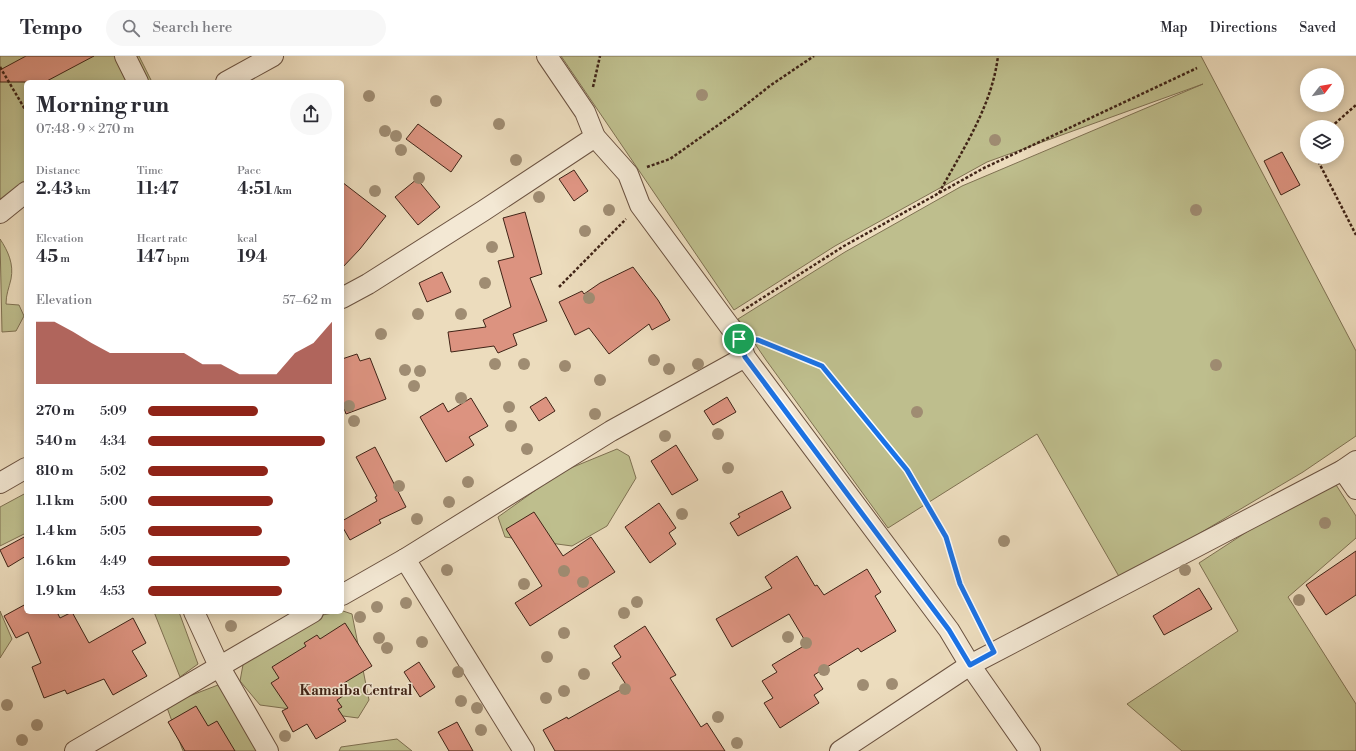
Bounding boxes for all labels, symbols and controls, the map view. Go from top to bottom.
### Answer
search box [106,10,386,46]
text: Tempo [20,16,82,40]
icon: search [120,17,142,39]
text: Search here [152,18,232,37]
text: Map [1160,19,1188,37]
text: Directions [1210,19,1277,37]
text: Saved [1299,19,1336,37]
north arrow [1300,68,1344,112]
map controls [1300,68,1344,164]
text: Morning run [36,92,169,119]
button: share [290,93,332,135]
button: layers [1300,120,1344,164]
text: 07:48 · 9 × 270 m [36,121,134,137]
text: Distance [36,164,80,178]
text: Time [137,164,163,178]
text: Pace [237,164,261,178]
text: 2.43 [36,178,73,200]
text: 11:47 [137,178,179,200]
text: 4:51 [237,178,272,200]
text: km [73,184,91,198]
text: /km [272,184,292,198]
text: Elevation [36,232,84,246]
text: Heart rate [137,232,187,246]
text: kcal [237,232,257,246]
text: 45 [36,246,58,268]
text: 147 [137,246,165,268]
text: 194 [237,246,267,268]
text: m [58,252,70,266]
text: bpm [165,252,189,266]
text: Elevation [36,292,92,308]
text: 57–62 m [282,292,332,308]
pin [722,322,756,356]
icon: arrive [728,328,750,350]
text: 270 m [36,403,75,419]
text: 5:09 [100,403,127,419]
text: 540 m [36,433,76,449]
text: 4:34 [100,433,126,449]
text: 810 m [36,463,73,479]
text: 5:02 [100,463,126,479]
text: 1.1 km [36,493,74,509]
text: 5:00 [100,493,127,509]
text: 1.4 km [36,523,77,539]
text: 5:05 [100,523,126,539]
text: 1.6 km [36,553,76,569]
text: 4:49 [100,553,126,569]
text: 1.9 km [36,583,76,599]
text: 4:53 [100,583,125,599]
district label: Kamaiba Central [300,682,413,700]

